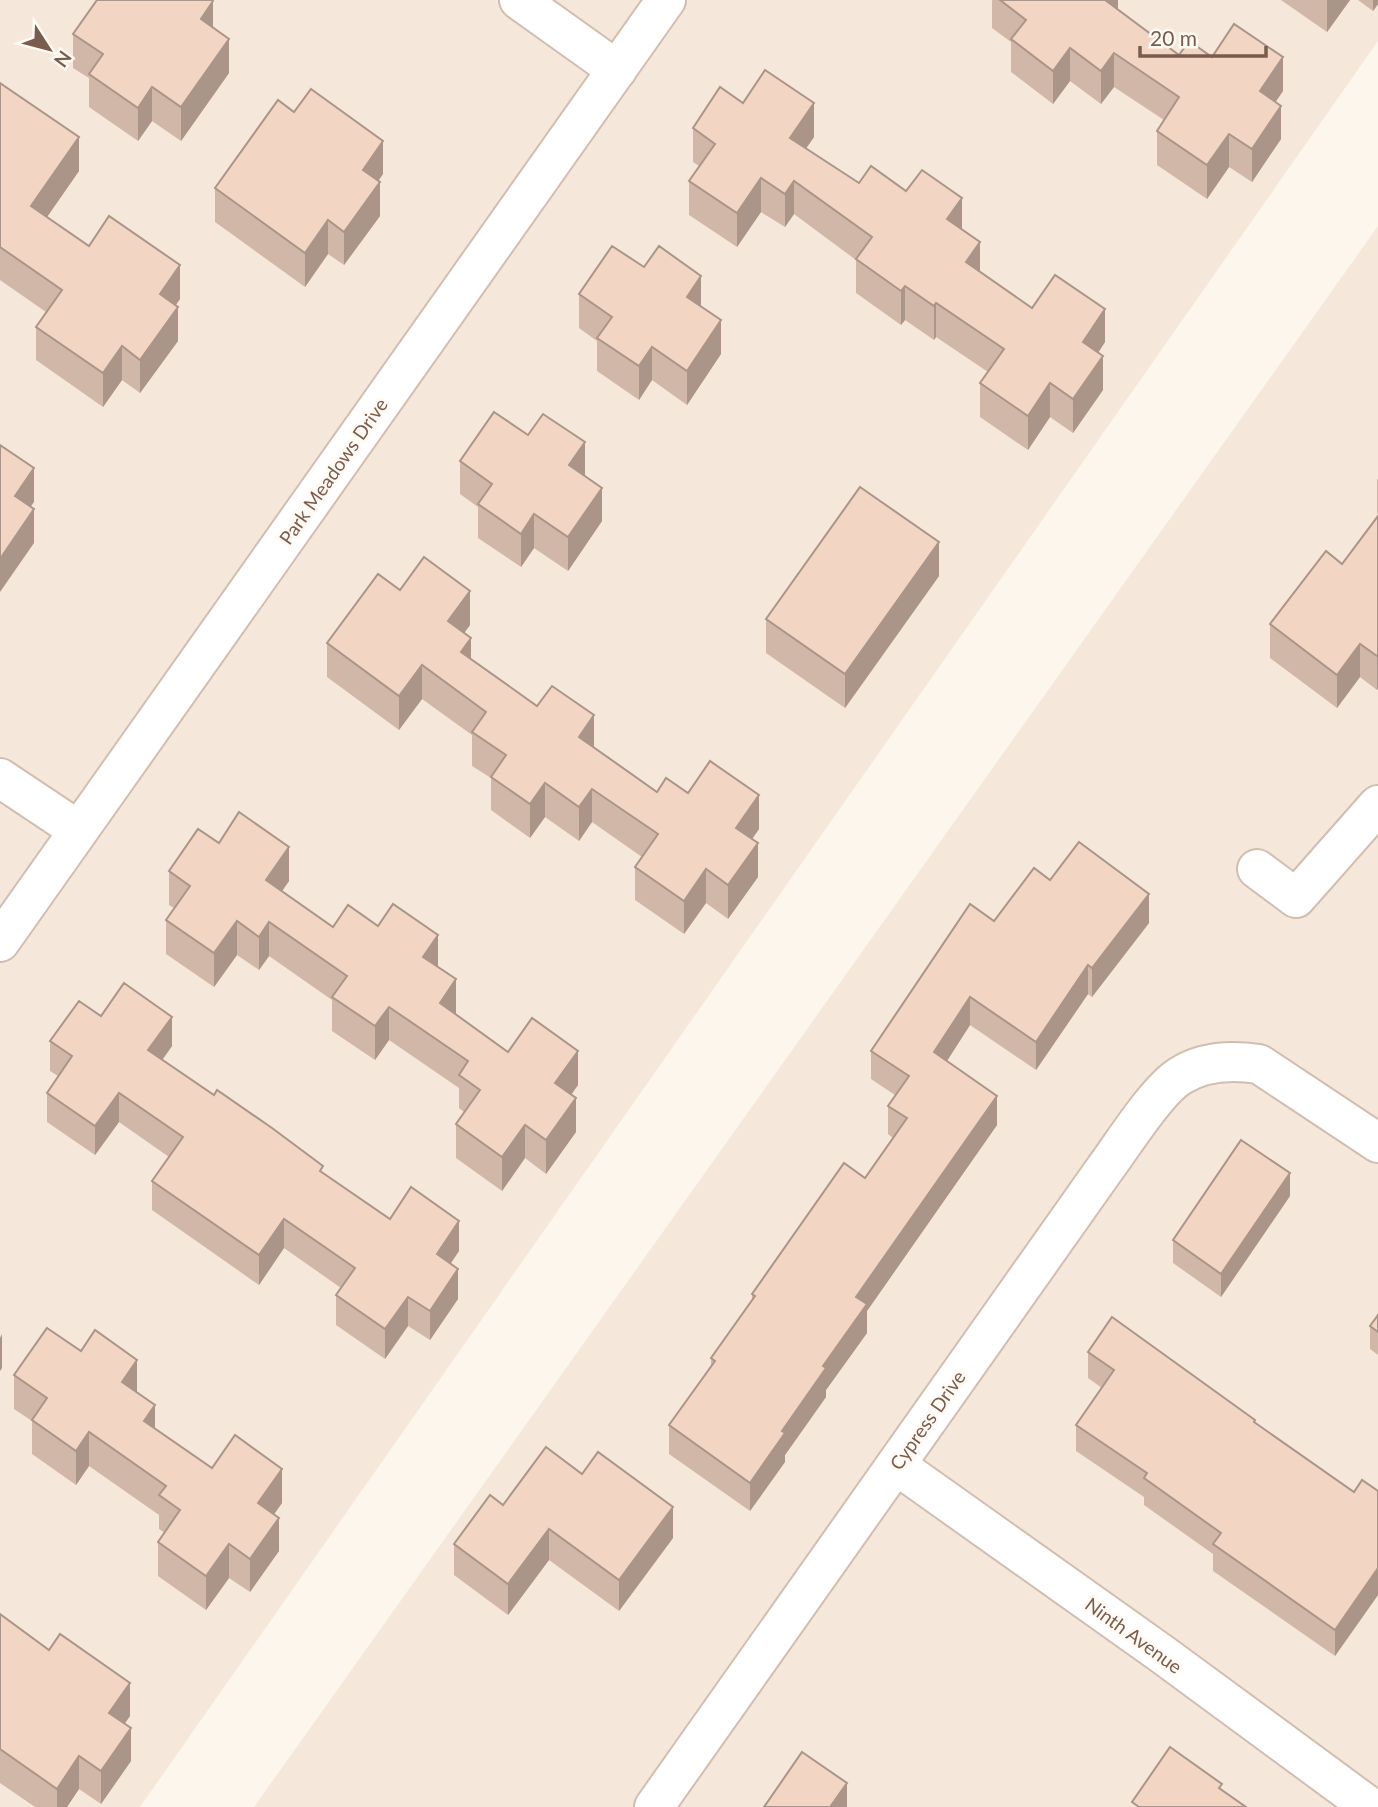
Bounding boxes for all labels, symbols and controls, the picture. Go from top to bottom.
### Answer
north arrow [14,14,84,84]
scale bar [1140,14,1266,58]
text: 20 m [1150,25,1197,50]
text: N [50,47,77,72]
street label: Park Meadows Drive [274,393,392,549]
street label: Cypress Drive [884,1366,970,1474]
street label: Ninth Avenue [1081,1592,1187,1678]

